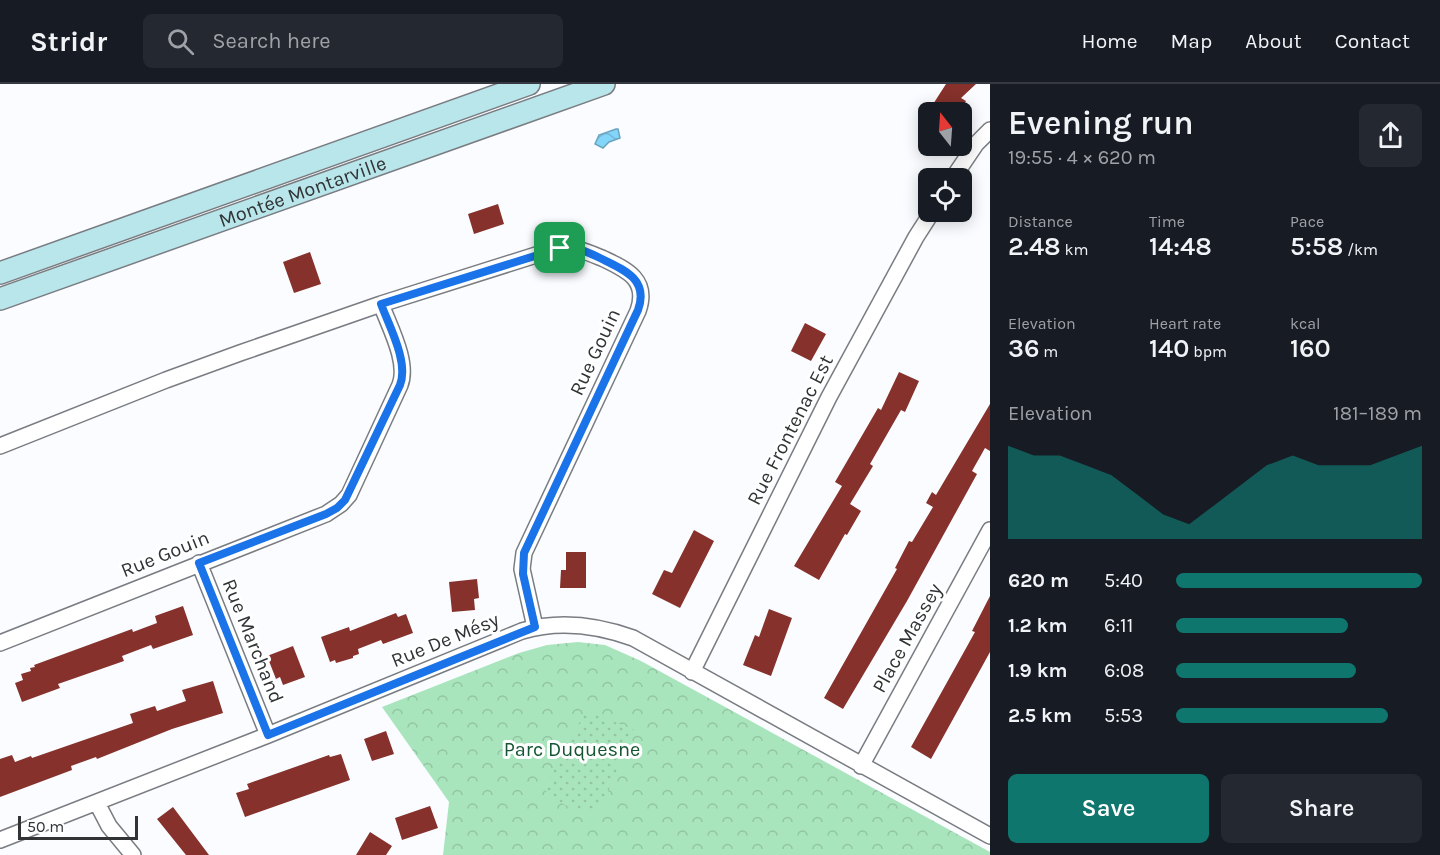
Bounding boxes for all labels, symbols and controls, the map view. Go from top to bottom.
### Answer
search box [143,14,563,68]
text: Stridr [30,25,107,58]
icon: search [164,25,197,58]
text: Search here [212,28,331,54]
text: Home [1082,29,1138,53]
text: Map [1171,29,1212,53]
text: About [1245,29,1302,53]
text: Contact [1335,29,1410,53]
north arrow [918,102,972,156]
map controls [918,102,972,222]
text: Evening run [1008,104,1194,142]
button: share [1359,104,1422,167]
text: 19:55 · 4 × 620 m [1008,146,1156,169]
street label: Montée Montarville [216,151,389,232]
button: locate [918,168,972,222]
text: Distance [1008,212,1073,231]
text: Time [1149,212,1185,231]
text: Pace [1290,212,1324,231]
pin [534,222,585,273]
icon: arrive [543,231,576,264]
text: 2.48 [1008,231,1061,262]
text: 14:48 [1149,231,1212,262]
text: 5:58 [1290,231,1343,262]
text: km [1061,240,1088,259]
text: /km [1343,240,1378,259]
street label: Rue Gouin [565,305,625,399]
text: Elevation [1008,314,1076,333]
text: Heart rate [1149,314,1221,333]
text: kcal [1290,314,1321,333]
text: 36 [1008,333,1040,364]
text: 140 [1149,333,1189,364]
text: 160 [1290,333,1331,364]
text: m [1040,342,1058,361]
text: bpm [1189,342,1227,361]
street label: Rue Frontenac Est [742,351,838,509]
text: Elevation [1008,402,1093,425]
text: 181–189 m [1333,402,1422,425]
street label: Rue Gouin [117,526,213,582]
text: 620 m [1008,569,1069,592]
text: 5:40 [1104,569,1143,592]
street label: Rue Marchand [218,576,288,706]
street label: Place Massey [867,579,947,697]
street label: Rue De Mésy [388,608,502,672]
text: 1.2 km [1008,614,1067,637]
text: 6:11 [1104,614,1133,637]
text: 1.9 km [1008,659,1068,682]
text: 6:08 [1104,659,1144,682]
text: 2.5 km [1008,704,1072,727]
text: 5:53 [1104,704,1143,727]
park label: Parc Duquesne [504,738,640,761]
button: Save [1008,774,1209,843]
button: Share [1221,774,1422,843]
scale bar [18,813,138,840]
text: 50 m [27,817,64,836]

